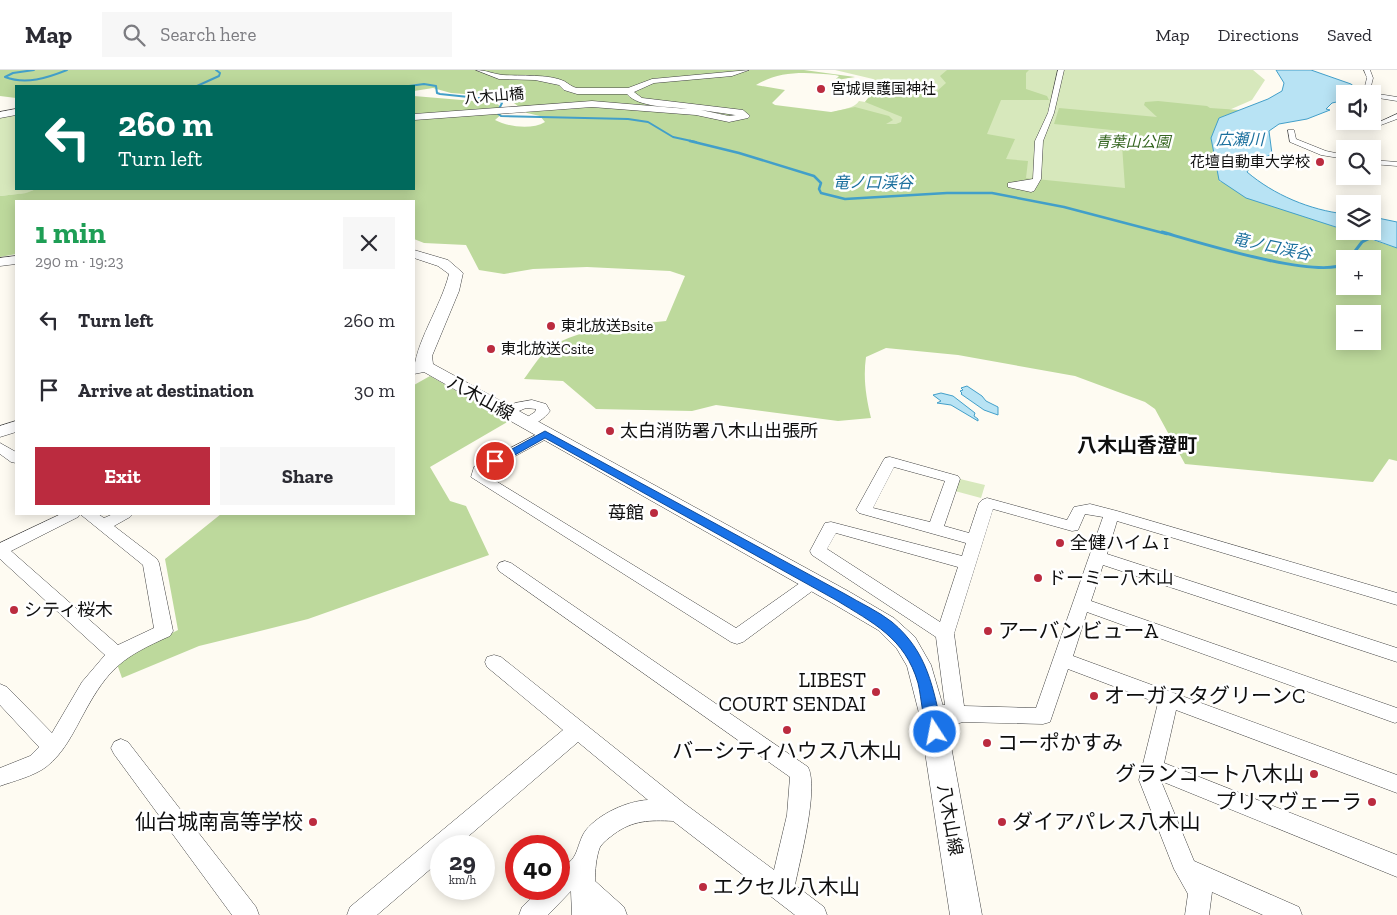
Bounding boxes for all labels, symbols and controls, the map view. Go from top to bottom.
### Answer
search box [102,12,452,57]
text: Map [25,20,72,49]
icon: search [120,21,148,49]
text: Search here [160,23,257,46]
text: Map [1155,24,1190,46]
text: Directions [1218,24,1299,46]
text: Saved [1327,24,1372,46]
place label: 宮城県護国神社 [831,80,936,98]
marker: 宮城県護国神社 [815,83,827,95]
street label: 八木山橋 [463,84,525,108]
map controls [1336,85,1381,350]
button: sound [1336,85,1381,130]
text: 260 m [118,103,213,145]
icon: left [35,105,100,170]
water label: 広瀬川 [1216,130,1266,149]
park label: 青葉山公園 [1095,133,1172,151]
button: search [1336,140,1381,185]
text: Turn left [118,145,202,172]
place label: 花壇自動車大学校 [1190,153,1310,171]
marker: 花壇自動車大学校 [1314,156,1326,168]
water label: 竜ノ口渓谷 [833,173,915,192]
button: layers [1336,195,1381,240]
text: 1 min [35,215,106,251]
button: close [343,217,395,269]
water label: 竜ノ口渓谷 [1231,229,1315,265]
button: + [1336,250,1381,295]
text: 290 m · 19:23 [35,252,123,271]
button: − [1336,305,1381,350]
icon: left [35,306,63,334]
text: Turn left [78,309,153,332]
text: 260 m [343,309,395,332]
place label: 東北放送Bsite [561,317,653,335]
marker: 東北放送Bsite [545,320,557,332]
place label: 東北放送Csite [501,340,594,358]
marker: 東北放送Csite [485,343,497,355]
street label: 八木山線 [444,371,518,425]
icon: arrive [35,376,63,404]
text: Arrive at destination [78,379,254,402]
text: 30 m [354,379,395,402]
place label: 太白消防署八木山出張所 [620,420,818,442]
marker: 太白消防署八木山出張所 [604,425,616,437]
district label: 八木山香澄町 [1077,433,1197,457]
pin [474,440,516,482]
button: Exit [35,447,210,505]
button: Share [220,447,395,505]
icon: arrive [481,447,509,475]
place label: 苺館 [608,502,644,524]
marker: 苺館 [648,507,660,519]
place label: 全健ハイム I [1070,532,1169,554]
marker: 全健ハイム I [1054,537,1066,549]
place label: ドーミー八木山 [1048,567,1174,589]
marker: ドーミー八木山 [1032,572,1044,584]
place label: シティ桜木 [24,599,113,621]
marker: シティ桜木 [8,604,20,616]
place label: アーバンビューA [998,618,1159,643]
marker: アーバンビューA [982,625,994,637]
place label: LIBEST COURT SENDAI [718,667,866,716]
place label: オーガスタグリーンC [1104,683,1306,708]
marker: LIBEST COURT SENDAI [870,686,882,698]
marker: オーガスタグリーンC [1088,690,1100,702]
position arrow [908,705,960,757]
marker: バーシティハウス八木山 [781,724,793,736]
place label: コーポかすみ [997,730,1123,755]
marker: コーポかすみ [981,737,993,749]
place label: バーシティハウス八木山 [672,738,902,763]
place label: グランコート八木山 [1115,761,1304,786]
marker: グランコート八木山 [1308,768,1320,780]
street label: 八木山線 [933,783,967,857]
place label: プリマヴェーラ [1215,789,1362,814]
marker: プリマヴェーラ [1366,796,1378,808]
place label: 仙台城南高等学校 [135,809,303,834]
place label: ダイアパレス八木山 [1012,809,1201,834]
marker: 仙台城南高等学校 [307,816,319,828]
marker: ダイアパレス八木山 [996,816,1008,828]
speed limit sign: 40 [505,835,570,900]
text: 29 [449,846,476,876]
text: km/h [449,873,476,887]
place label: エクセル八木山 [713,874,860,899]
marker: エクセル八木山 [697,881,709,893]

